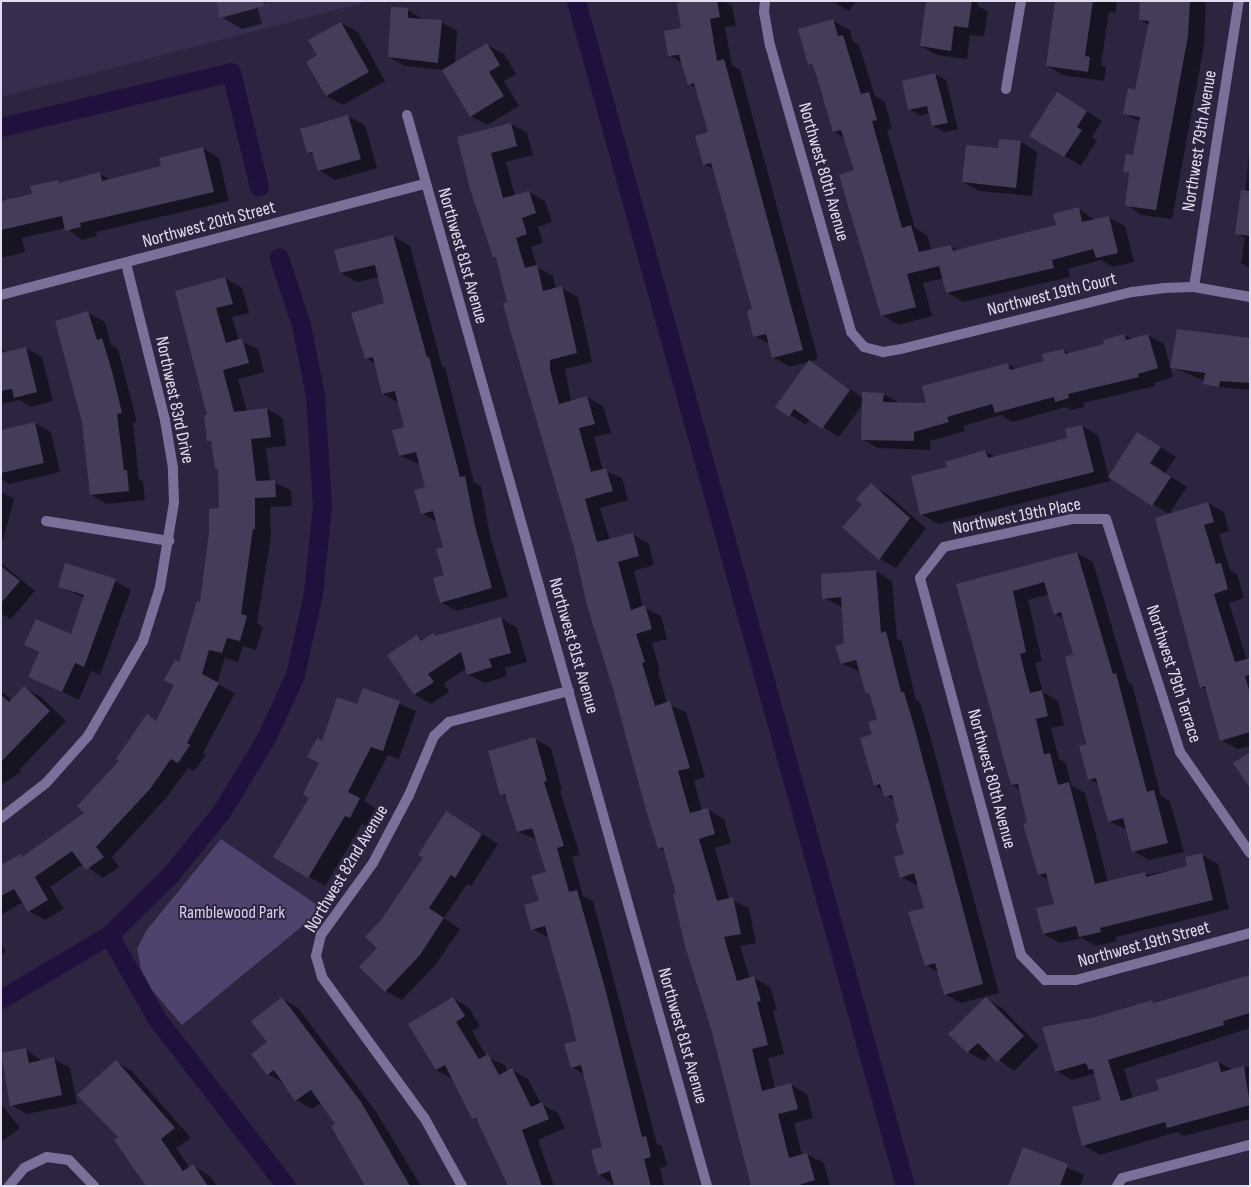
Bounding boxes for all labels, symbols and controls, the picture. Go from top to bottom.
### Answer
street label: Northwest 79th Avenue [1178,69,1222,213]
street label: Northwest 80th Avenue [793,100,853,244]
street label: Northwest 81st Avenue [432,186,492,326]
street label: Northwest 20th Street [140,197,278,253]
street label: Northwest 19th Court [985,269,1119,321]
street label: Northwest 83rd Drive [150,334,198,466]
street label: Northwest 19th Place [951,494,1083,540]
street label: Northwest 81st Avenue [543,576,603,716]
street label: Northwest 79th Terrace [1141,602,1205,746]
street label: Northwest 80th Avenue [962,707,1020,851]
street label: Northwest 82nd Avenue [300,801,394,937]
park label: Ramblewood Park [179,902,285,924]
street label: Northwest 19th Street [1076,917,1212,973]
street label: Northwest 81st Avenue [652,966,712,1106]

